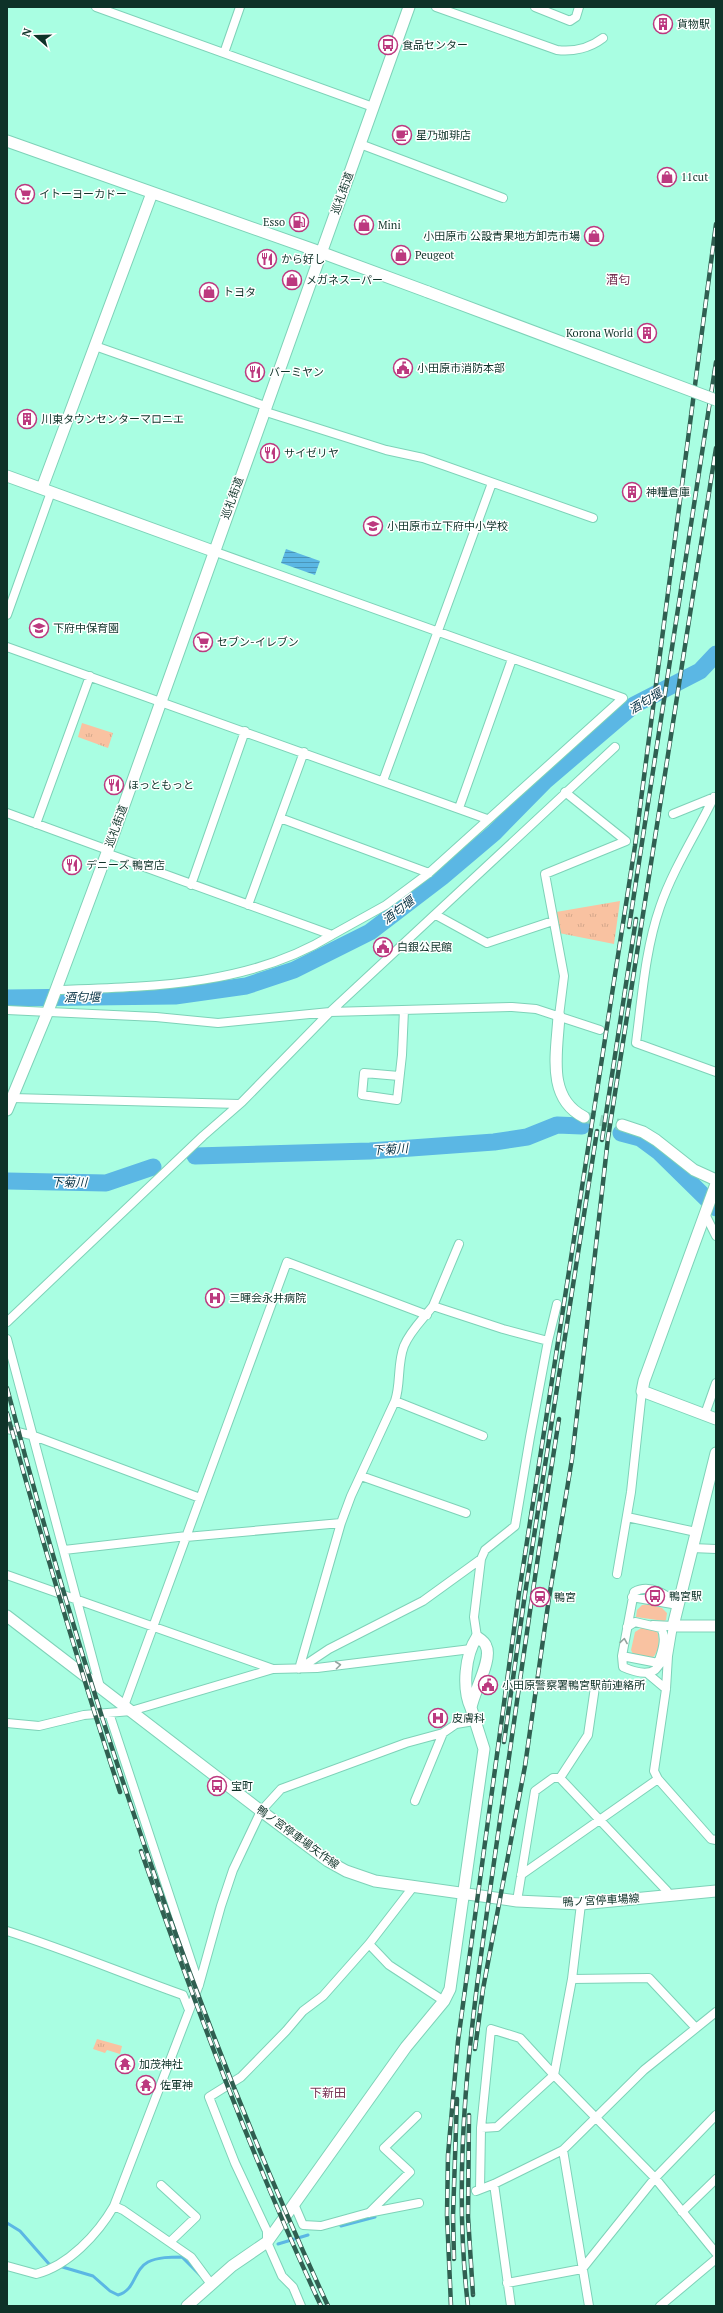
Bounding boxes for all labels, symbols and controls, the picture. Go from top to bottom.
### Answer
building icon: 貨物駅 [652,13,674,35]
north arrow [16,16,56,56]
place label: 貨物駅 [677,17,710,31]
text: N [19,26,35,39]
bus stop icon: 食品センター [377,34,399,56]
place label: 食品センター [402,38,468,52]
cafe icon: 星乃珈琲店 [391,124,413,146]
place label: 星乃珈琲店 [416,128,471,142]
shop icon: 11cut [656,166,678,188]
street label: 巡礼街道 [328,170,356,216]
place label: 11cut [681,170,708,184]
supermarket icon: イトーヨーカドー [14,183,36,205]
place label: イトーヨーカドー [39,187,127,201]
fuel station icon: Esso [288,211,310,233]
shop icon: Mini [353,214,375,236]
place label: Esso [263,215,285,229]
place label: Mini [378,218,401,232]
shop icon: 小田原市 公設青果地方卸売市場 [583,225,605,247]
place label: 小田原市 公設青果地方卸売市場 [423,229,580,243]
shop icon: Peugeot [390,244,412,266]
restaurant icon: から好し [256,248,278,270]
place label: Peugeot [415,248,454,262]
place label: から好し [281,252,325,266]
shop icon: メガネスーパー [281,269,303,291]
district label: 酒匂 [606,272,630,287]
place label: メガネスーパー [306,273,383,287]
shop icon: トヨタ [198,281,220,303]
place label: トヨタ [223,285,256,299]
building icon: Korona World [636,322,658,344]
place label: Korona World [566,326,633,340]
public building icon: 小田原市消防本部 [392,357,414,379]
restaurant icon: バーミヤン [244,361,266,383]
place label: 小田原市消防本部 [417,361,505,375]
place label: バーミヤン [269,365,324,379]
building icon: 川東タウンセンターマロニエ [16,408,38,430]
place label: 川東タウンセンターマロニエ [41,412,184,426]
restaurant icon: サイゼリヤ [259,442,281,464]
place label: サイゼリヤ [284,446,339,460]
street label: 巡礼街道 [218,475,246,521]
building icon: 神糧倉庫 [621,481,643,503]
place label: 神糧倉庫 [646,485,690,499]
school or university icon: 小田原市立下府中小学校 [362,515,384,537]
place label: 小田原市立下府中小学校 [387,519,508,533]
school or university icon: 下府中保育園 [28,617,50,639]
place label: 下府中保育園 [53,621,119,635]
supermarket icon: セブン-イレブン [192,631,214,653]
place label: セブン-イレブン [217,635,299,649]
water label: 酒匂堰 [626,684,666,717]
restaurant icon: ほっともっと [103,774,125,796]
place label: ほっともっと [128,778,194,792]
street label: 巡礼街道 [102,803,130,849]
restaurant icon: デニーズ 鴨宮店 [61,854,83,876]
place label: デニーズ 鴨宮店 [86,858,165,872]
water label: 酒匂堰 [379,892,418,927]
public building icon: 白銀公民館 [372,936,394,958]
place label: 白銀公民館 [397,940,452,954]
water label: 酒匂堰 [64,989,102,1005]
water label: 下菊川 [372,1140,410,1158]
water label: 下菊川 [51,1174,89,1190]
hospital icon: 三暉会永井病院 [204,1287,226,1309]
place label: 三暉会永井病院 [229,1291,306,1305]
bus stop icon: 鴨宮駅 [644,1585,666,1607]
station icon: 鴨宮 [529,1586,551,1608]
place label: 鴨宮駅 [669,1589,702,1603]
place label: 鴨宮 [554,1590,576,1604]
one-way arrow [619,1638,628,1644]
one-way arrow [335,1661,341,1670]
public building icon: 小田原警察署鴨宮駅前連絡所 [477,1674,499,1696]
place label: 小田原警察署鴨宮駅前連絡所 [502,1678,646,1692]
hospital icon: 皮膚科 [427,1707,449,1729]
place label: 皮膚科 [452,1711,485,1725]
bus stop icon: 宝町 [206,1775,228,1797]
place label: 宝町 [231,1779,253,1793]
street label: 鴨ノ宮停車場矢作線 [254,1802,342,1872]
street label: 鴨ノ宮停車場線 [562,1891,640,1909]
temple icon: 加茂神社 [114,2053,136,2075]
place label: 加茂神社 [139,2057,183,2071]
temple icon: 佐軍神 [135,2074,157,2096]
place label: 佐軍神 [160,2078,193,2092]
district label: 下新田 [310,2085,346,2100]

